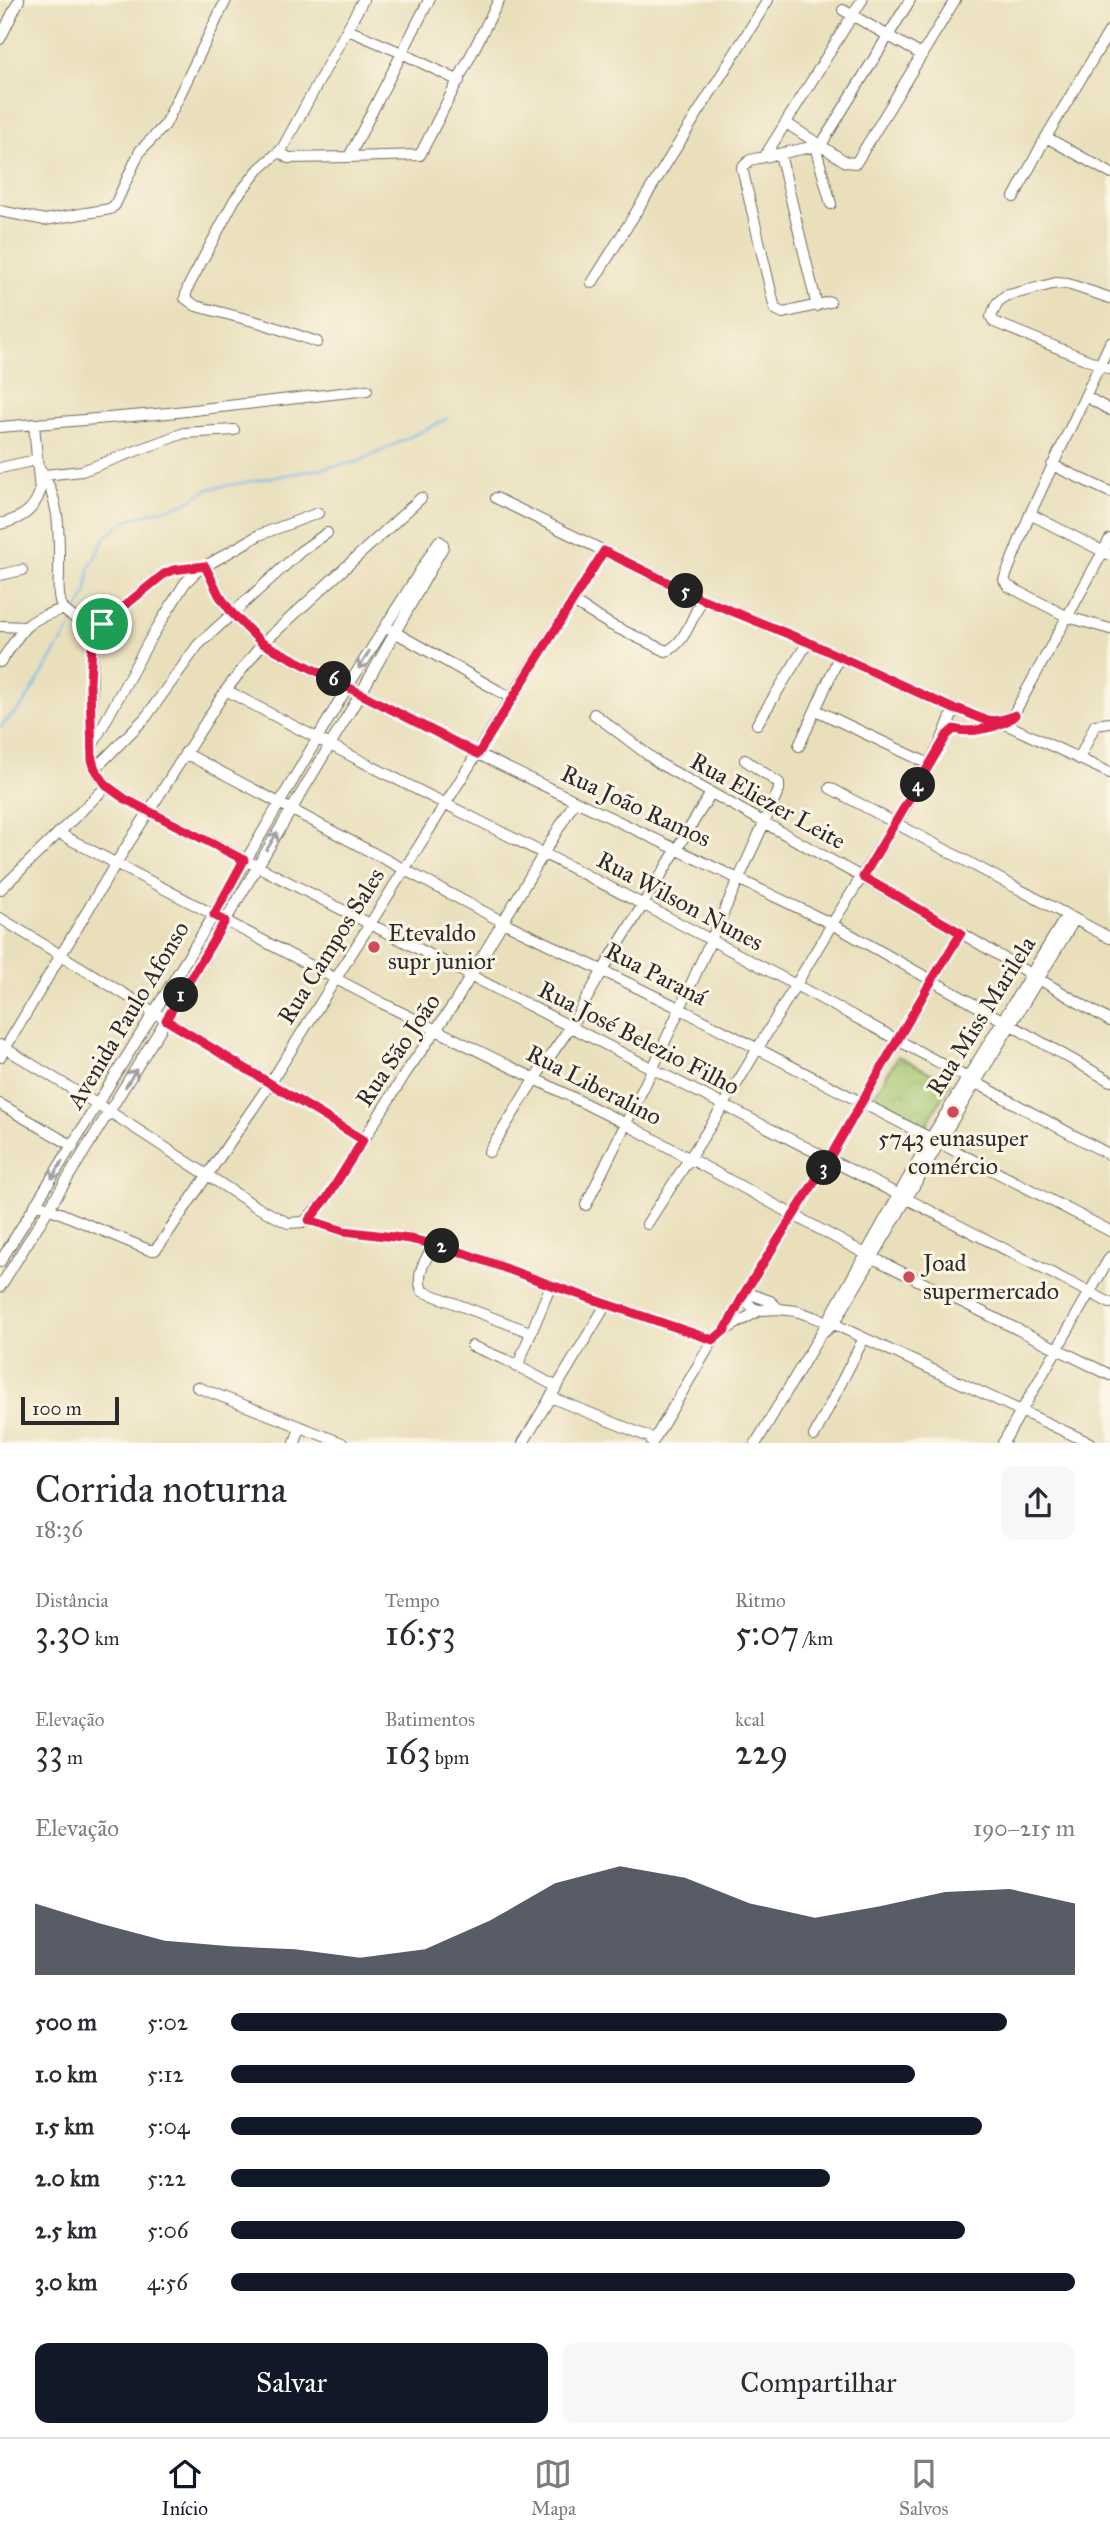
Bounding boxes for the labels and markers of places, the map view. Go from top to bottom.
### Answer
pin: 5 [668,574,704,608]
pin [72,594,132,654]
pin: 6 [316,662,352,696]
pin: 4 [900,768,936,802]
place label: Etevaldo supr junior [388,918,495,976]
marker: Etevaldo supr junior [366,939,382,955]
pin: 1 [164,978,198,1012]
marker: 5743 eunasuper comércio [945,1104,961,1120]
place label: 5743 eunasuper comércio [878,1123,1028,1181]
pin: 3 [806,1150,842,1186]
pin: 2 [424,1228,460,1264]
place label: Joad supermercado [920,1248,1059,1306]
marker: Joad supermercado [901,1269,917,1285]

